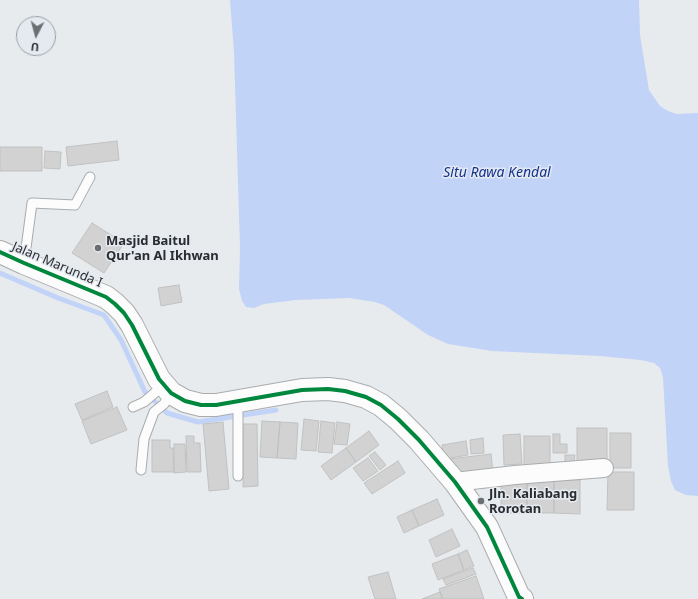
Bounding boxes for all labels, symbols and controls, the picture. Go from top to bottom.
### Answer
north arrow [16,16,56,56]
text: U [30,40,40,55]
water label: Situ Rawa Kendal [443,165,551,181]
place label: Masjid Baitul Qur'an Al Ikhwan [106,233,219,264]
street label: Jalan Marunda I [10,239,104,291]
marker: Masjid Baitul Qur'an Al Ikhwan [93,243,103,253]
place label: Jln. Kaliabang Rorotan [489,486,577,517]
marker: Jln. Kaliabang Rorotan [476,496,486,506]

